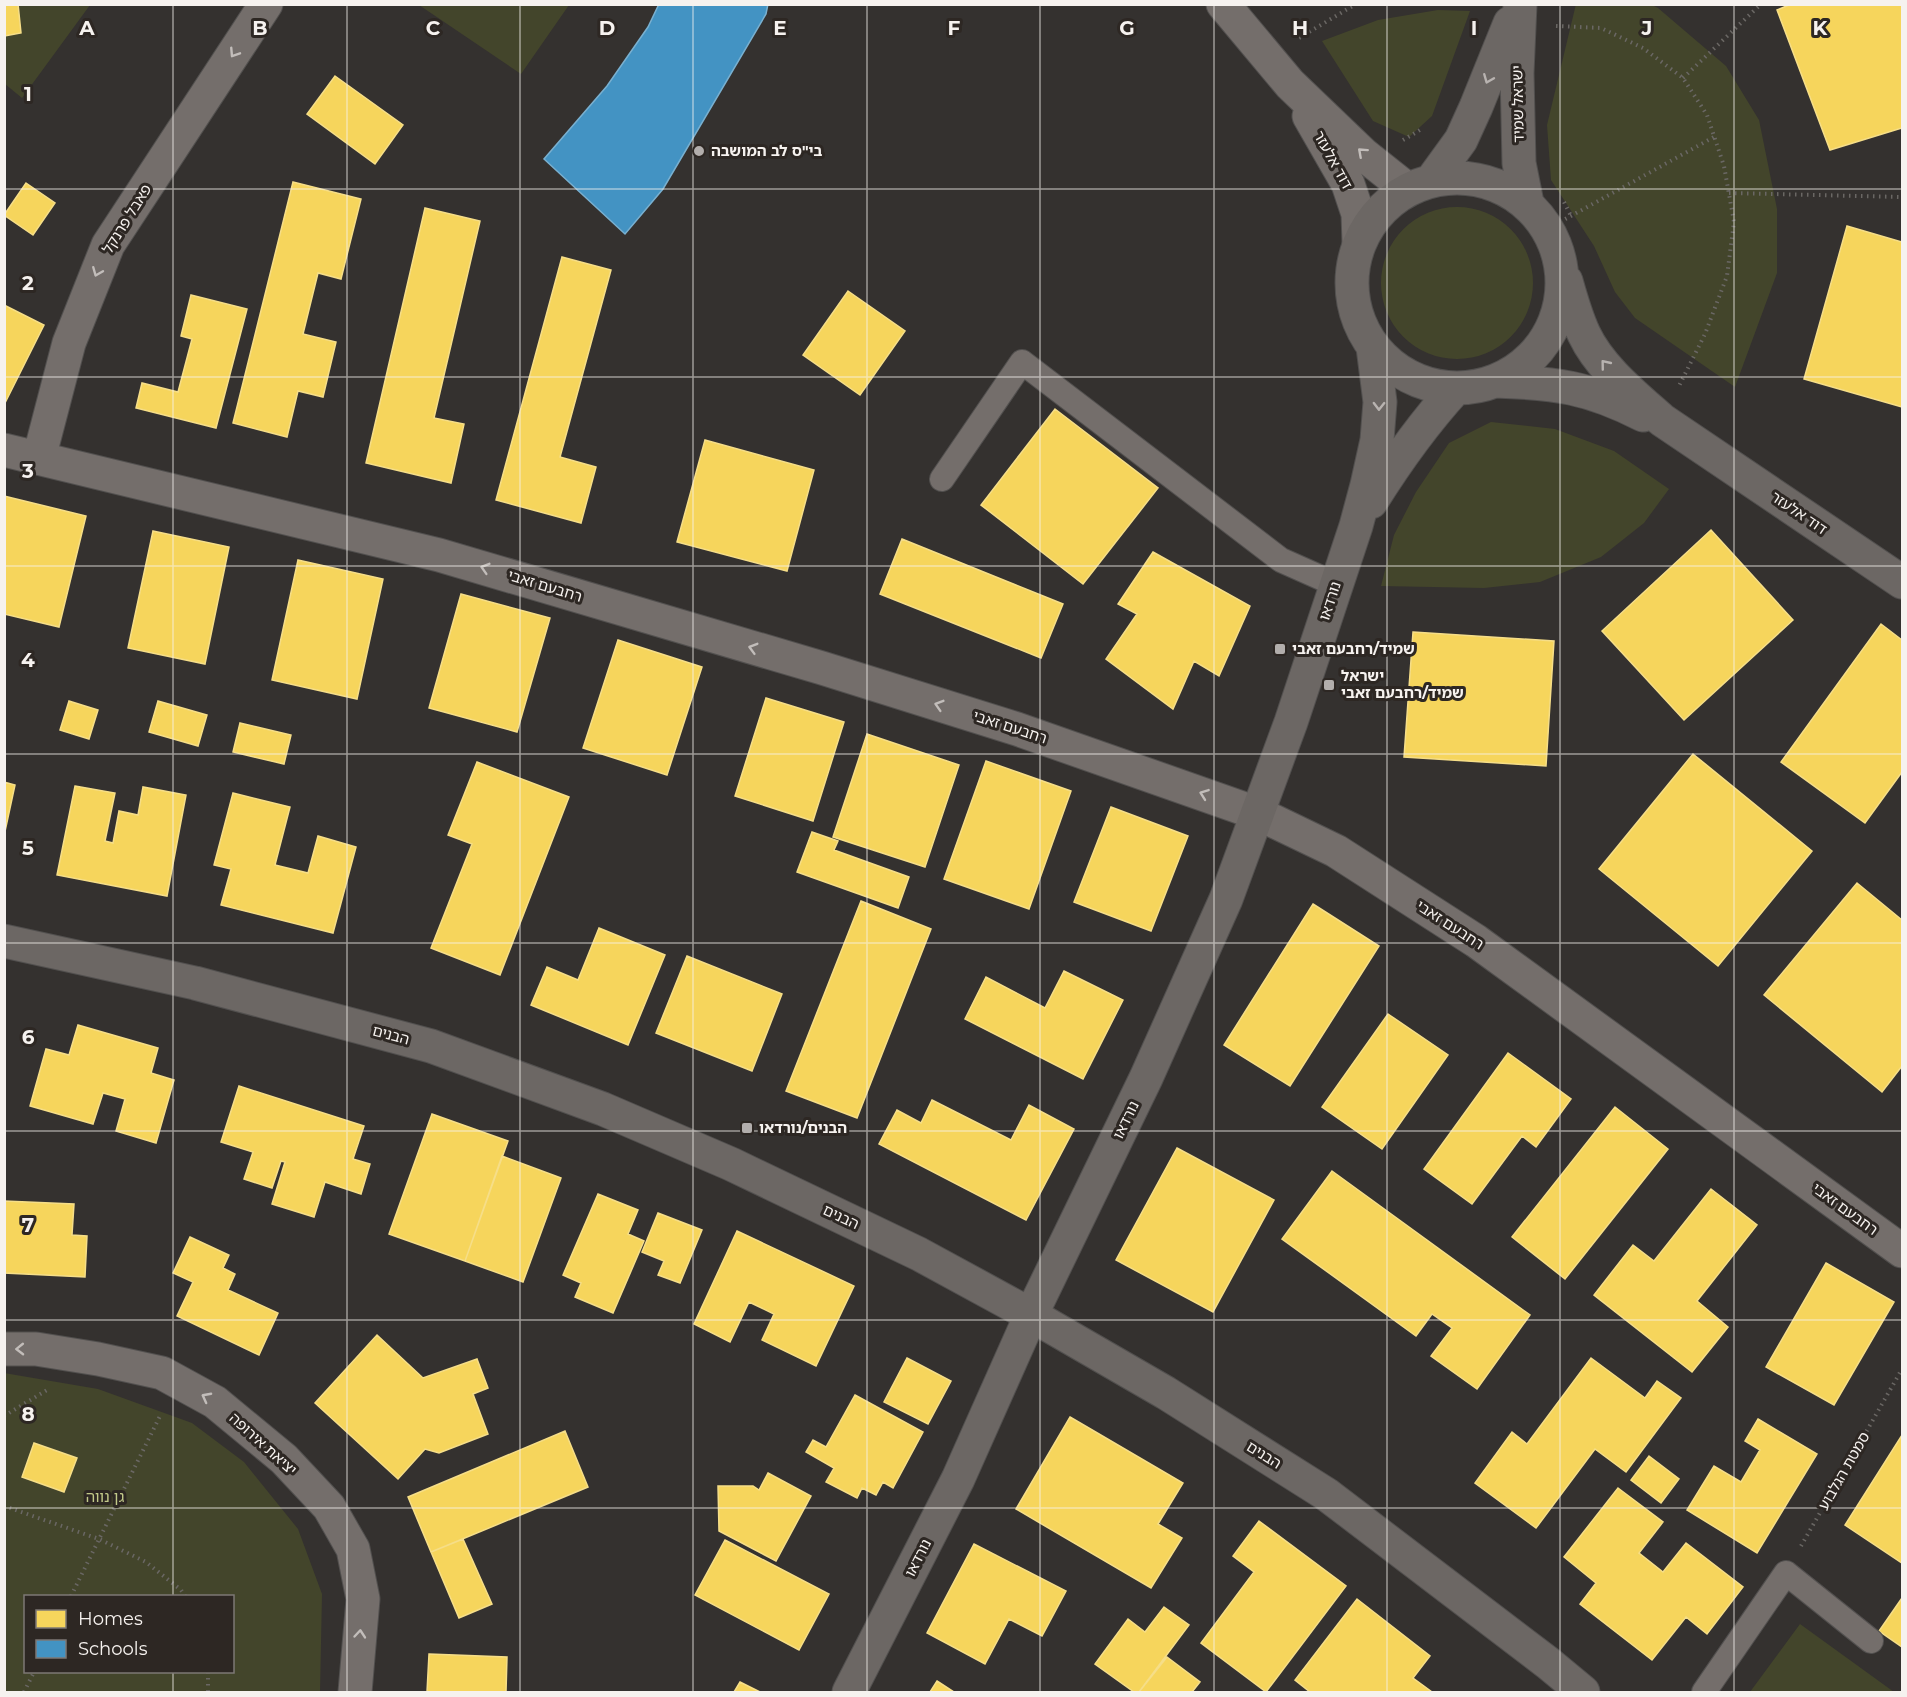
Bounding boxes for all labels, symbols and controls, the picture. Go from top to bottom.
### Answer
text: A [78,16,95,40]
text: B [252,16,268,40]
text: C [426,16,441,40]
text: D [599,16,615,40]
text: E [773,16,787,40]
text: F [948,16,961,40]
text: G [1119,16,1135,40]
text: H [1292,16,1308,40]
text: I [1471,16,1477,40]
text: J [1641,16,1652,40]
text: K [1813,16,1829,40]
one-way arrow [230,47,241,58]
street label: ישראל שמיד [1507,65,1528,143]
one-way arrow [1483,72,1495,83]
text: 1 [24,82,32,106]
street label: דוד אלעזר [1310,127,1357,192]
place label: בי"ס לב המושבה [711,141,823,160]
marker: בי"ס לב המושבה [692,144,706,158]
one-way arrow [1358,148,1369,159]
street label: פאבל פרנקל [98,180,155,257]
one-way arrow [92,266,104,277]
text: 2 [22,271,34,295]
one-way arrow [1602,360,1613,371]
one-way arrow [1373,401,1385,410]
text: 3 [21,459,34,483]
street label: דוד אלעזר [1768,487,1831,538]
one-way arrow [480,563,491,575]
street label: רחבעם זאבי [506,565,585,606]
street label: נורדאו [1314,579,1345,623]
place label: שמיד/רחבעם זאבי [1292,639,1415,658]
marker: שמיד/רחבעם זאבי [1273,642,1287,656]
one-way arrow [748,643,759,655]
text: 4 [21,648,35,672]
place label: ישראל שמיד/רחבעם זאבי [1341,666,1464,702]
marker: ישראל שמיד/רחבעם זאבי [1322,678,1336,692]
one-way arrow [934,699,945,712]
street label: רחבעם זאבי [971,706,1050,747]
one-way arrow [1199,789,1210,802]
text: 5 [22,836,34,860]
street label: רחבעם זאבי [1413,896,1488,953]
street label: הבנים [370,1020,412,1049]
text: 6 [22,1025,35,1049]
street label: נורדאו [1108,1098,1143,1142]
place label: הבנים/נורדאו [759,1118,847,1137]
marker: הבנים/נורדאו [740,1121,754,1135]
street label: רחבעם זאבי [1809,1178,1882,1239]
street label: הבנים [820,1200,862,1233]
text: 7 [22,1213,34,1237]
one-way arrow [15,1343,24,1355]
one-way arrow [202,1393,213,1404]
text: 8 [21,1402,35,1426]
street label: יציאת אירופה [226,1408,301,1479]
street label: סמטת הגלבוע [1814,1428,1874,1513]
street label: הבנים [1243,1437,1285,1473]
park label: גן נווה [86,1487,125,1506]
street label: נורדאו [900,1536,935,1580]
legend [24,1595,234,1673]
text: Homes [78,1608,143,1630]
one-way arrow [353,1630,366,1639]
text: Schools [78,1638,148,1660]

